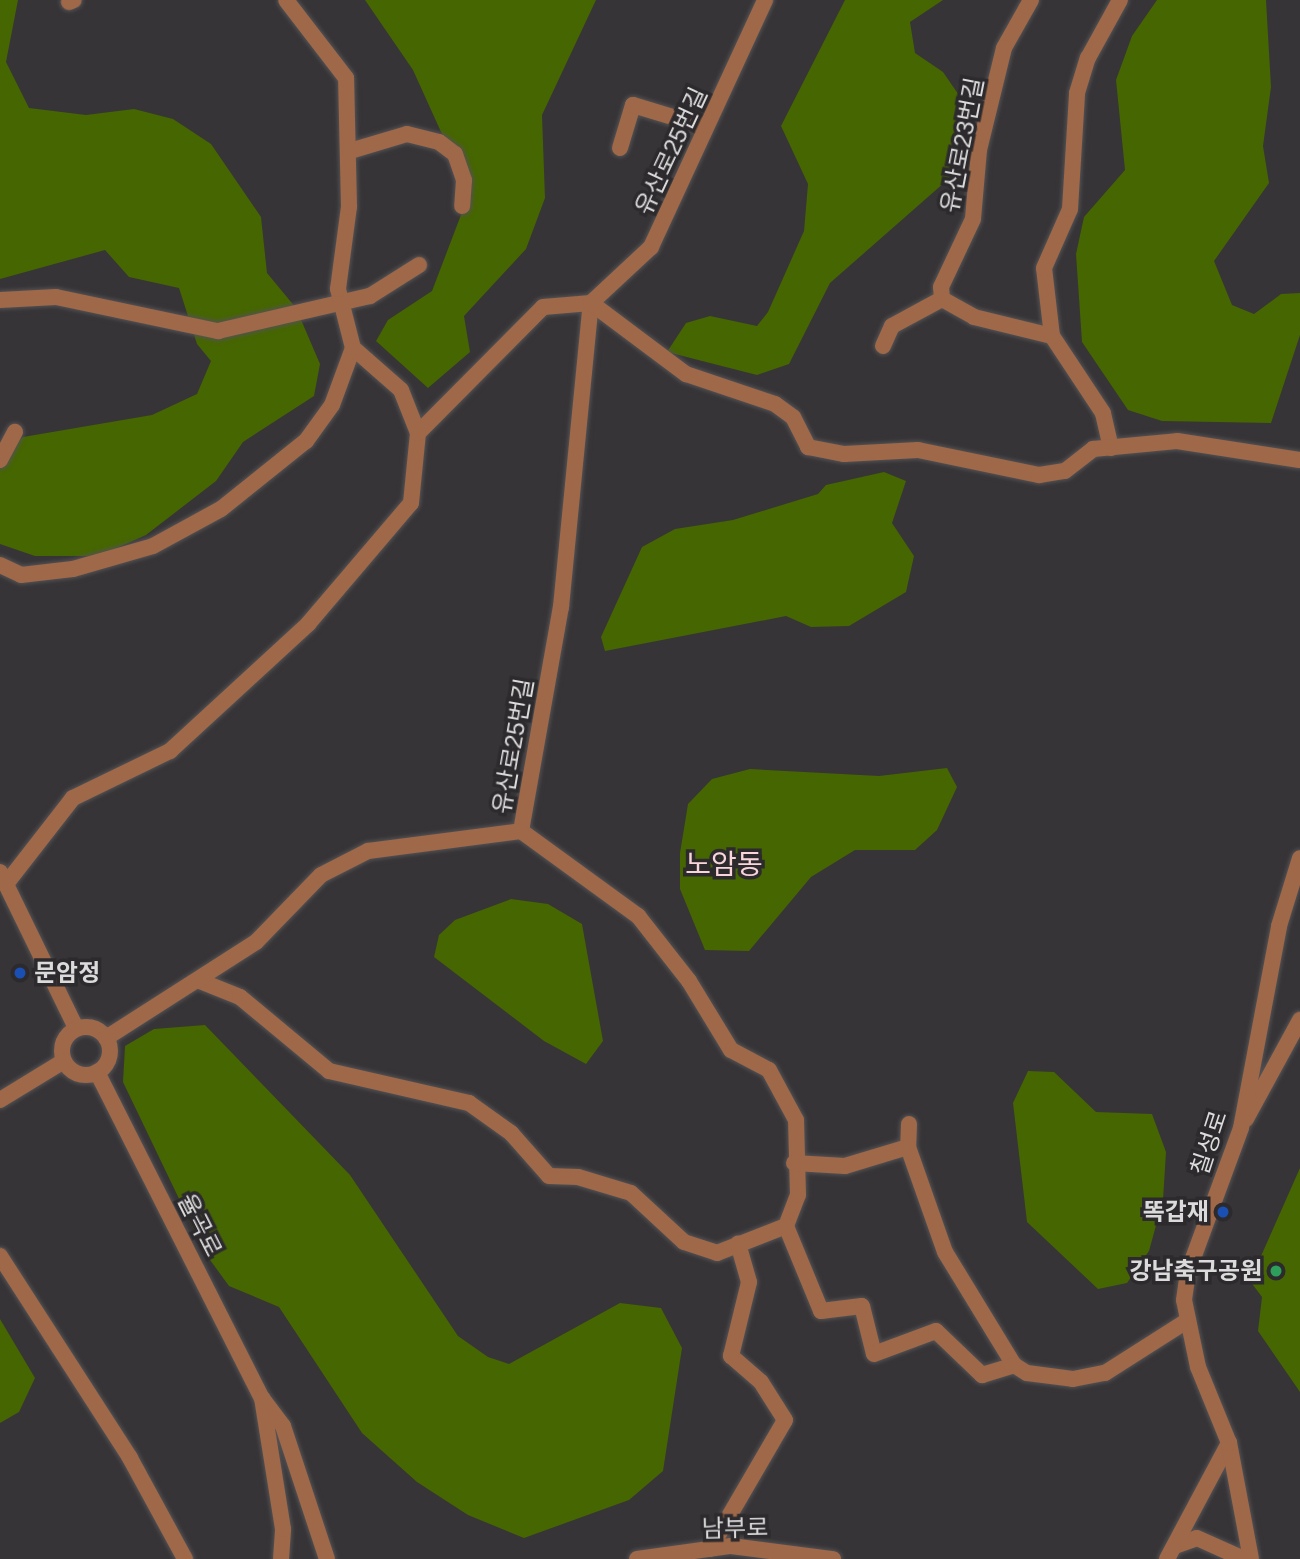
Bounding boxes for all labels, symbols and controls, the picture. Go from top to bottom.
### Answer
street label: 유산로23번길 [935,75,989,215]
street label: 유산로25번길 [629,83,713,219]
street label: 유산로25번길 [487,676,539,816]
district label: 노암동 [685,848,763,882]
place label: 문암정 [34,959,100,987]
marker: 문암정 [12,965,28,981]
street label: 칠성로 [1185,1107,1233,1179]
street label: 율곡로 [172,1189,228,1261]
place label: 똑갑재 [1143,1198,1209,1226]
marker: 똑갑재 [1215,1204,1231,1220]
place label: 강남축구공원 [1130,1257,1262,1285]
marker: 강남축구공원 [1268,1263,1284,1279]
street label: 남부로 [702,1513,768,1543]

